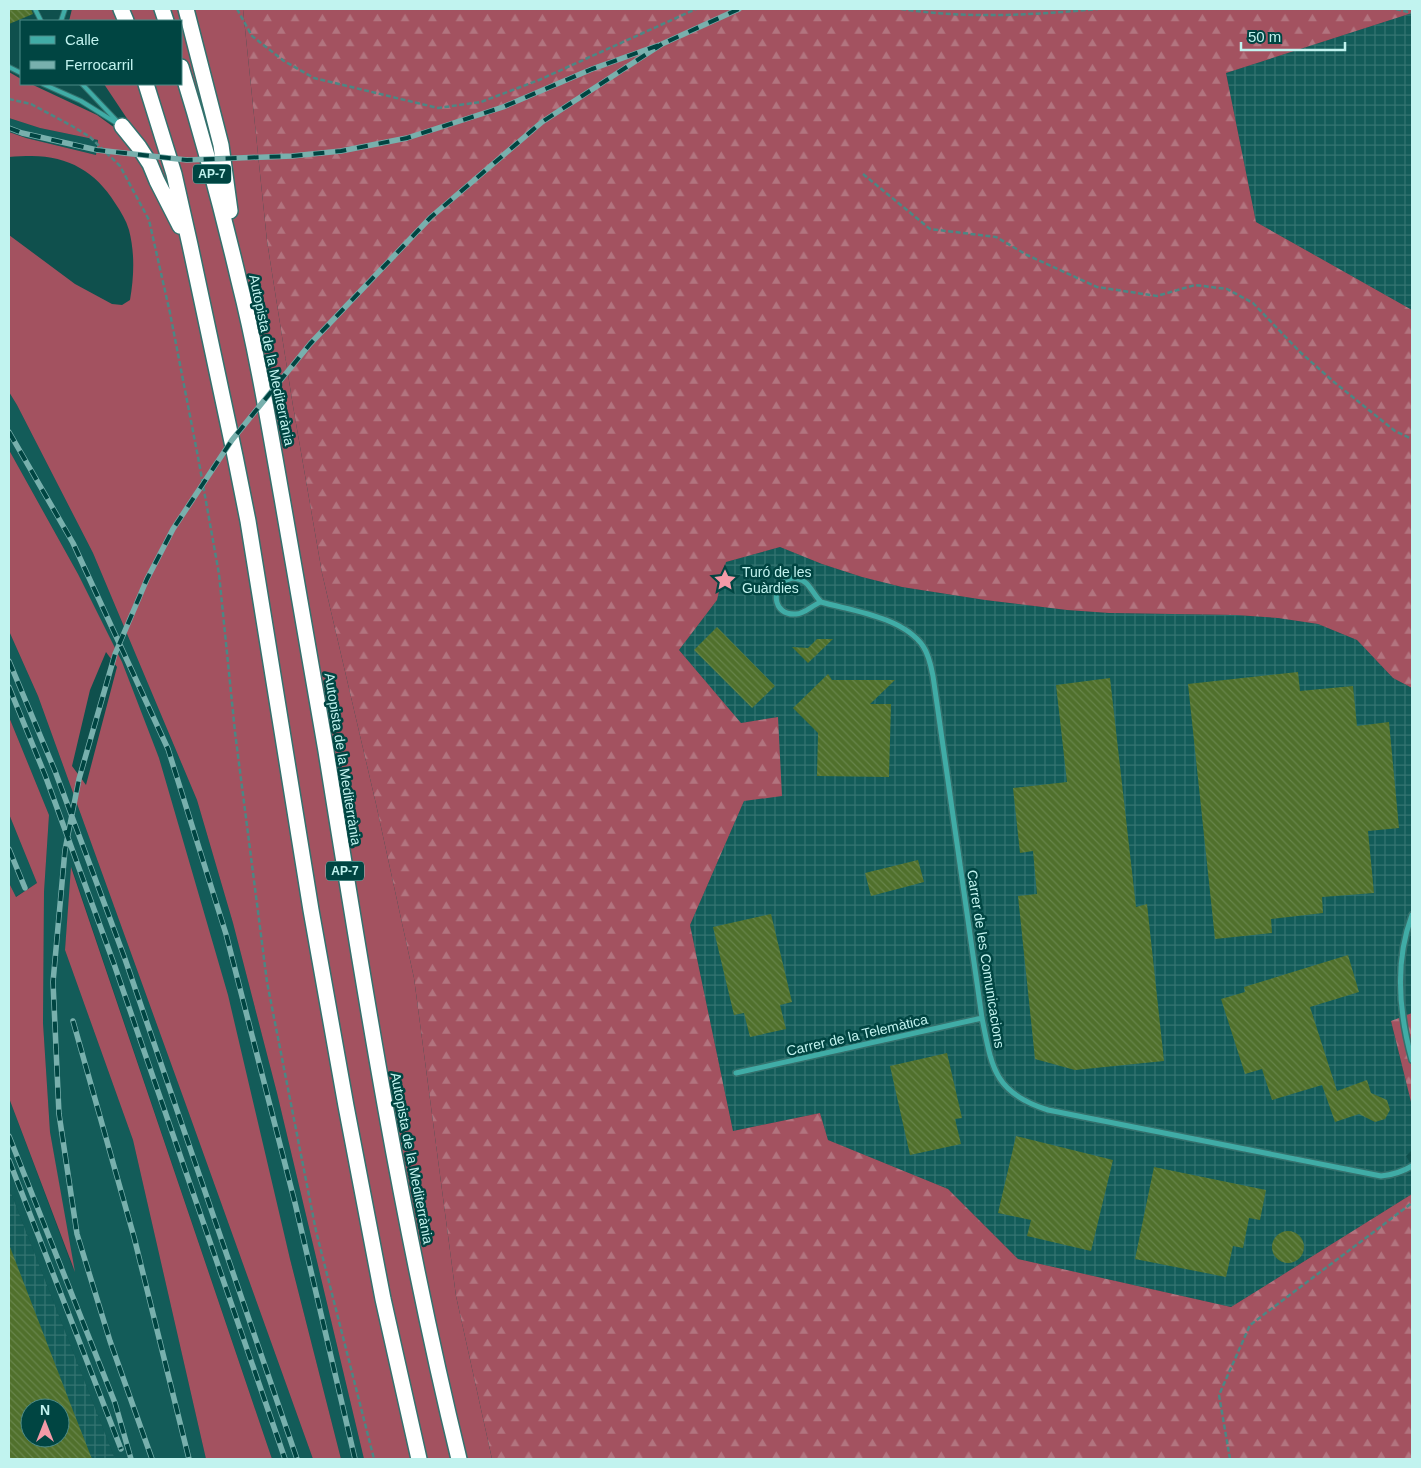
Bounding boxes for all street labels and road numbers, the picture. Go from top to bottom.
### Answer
road number: AP-7 [193,164,231,183]
street label: Autopista de la Mediterrània [246,273,298,447]
street label: Autopista de la Mediterrània [321,672,365,847]
road number: AP-7 [326,861,364,880]
street label: Carrer de les Comunicacions [964,869,1008,1049]
street label: Carrer de la Telemàtica [785,1011,929,1059]
street label: Autopista de la Mediterrània [388,1071,437,1245]

